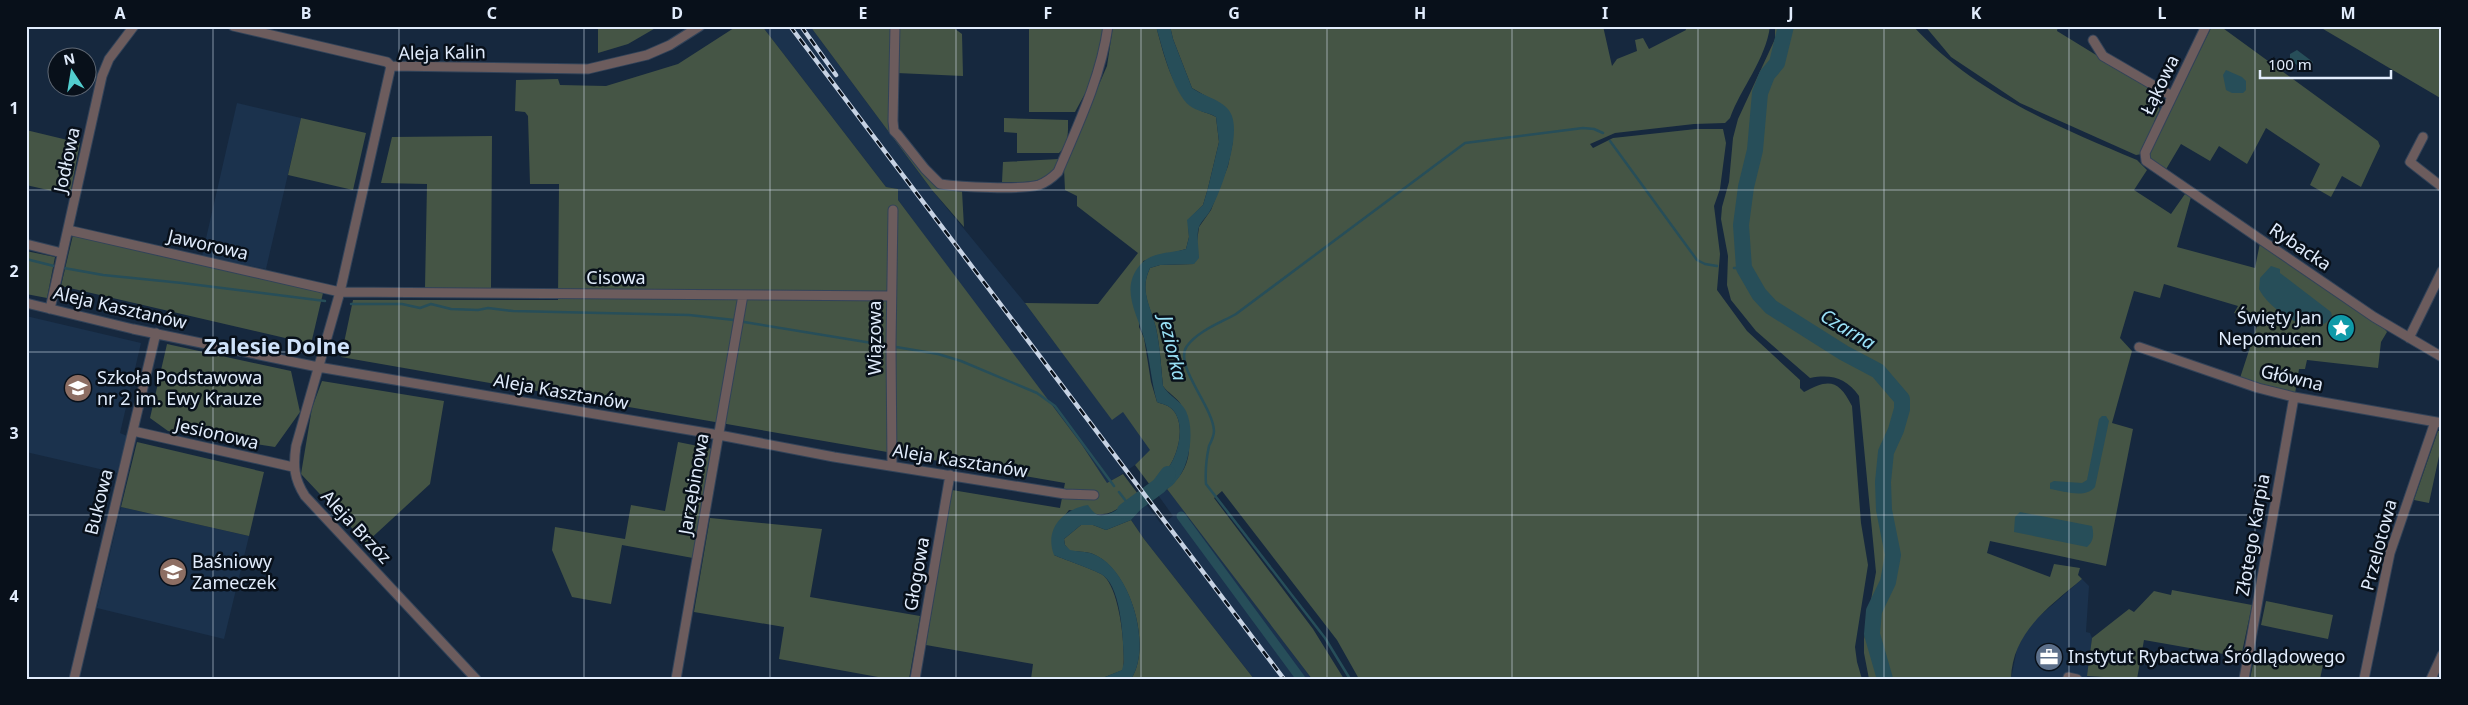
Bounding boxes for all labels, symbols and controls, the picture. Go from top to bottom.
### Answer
text: A [114,2,126,24]
text: B [301,2,311,24]
text: C [487,2,497,24]
text: D [671,2,683,24]
text: E [859,2,868,24]
text: F [1044,2,1052,24]
text: G [1228,2,1240,24]
text: H [1414,2,1426,24]
text: I [1602,2,1608,24]
text: J [1786,2,1794,24]
text: K [1971,2,1982,24]
text: L [2158,2,2167,24]
text: M [2340,2,2356,24]
street label: Aleja Kalin [398,39,486,65]
north arrow [48,48,98,98]
text: N [62,48,77,69]
scale bar [2260,48,2392,80]
street label: Łąkowa [2134,51,2184,119]
text: 100 m [2268,54,2312,74]
text: 1 [9,97,19,119]
street label: Jodłowa [47,125,85,197]
street label: Rybacka [2265,217,2336,276]
street label: Jaworowa [164,223,251,265]
text: 2 [9,260,19,282]
street label: Cisowa [586,265,646,289]
street label: Aleja Kasztanów [51,280,189,334]
street label: Wiązowa [862,301,886,375]
water label: Czarna [1816,302,1880,356]
place label: Święty Jan Nepomucen [2218,305,2322,350]
water label: Jeziorka [1152,310,1193,383]
place icon: Święty Jan Nepomucen [2326,313,2356,343]
district label: Zalesie Dolne [204,330,350,360]
street label: Główna [2259,358,2326,396]
place label: Szkoła Podstawowa nr 2 im. Ewy Krauze [97,365,262,410]
street label: Aleja Kasztanów [492,367,630,415]
school or university icon: Szkoła Podstawowa nr 2 im. Ewy Krauze [63,373,93,403]
street label: Jesionowa [171,411,261,454]
text: 3 [9,422,19,444]
street label: Jarzębinowa [672,431,714,538]
street label: Aleja Kasztanów [891,437,1029,483]
street label: Bukowa [78,466,118,537]
street label: Złotego Karpia [2229,472,2275,598]
street label: Aleja Brzóz [316,484,397,568]
street label: Przelotowa [2354,496,2402,593]
street label: Głogowa [898,535,934,613]
place label: Baśniowy Zameczek [192,549,277,594]
school or university icon: Baśniowy Zameczek [158,557,188,587]
text: 4 [9,585,19,607]
office icon: Instytut Rybactwa Śródlądowego [2034,642,2064,672]
place label: Instytut Rybactwa Śródlądowego [2068,644,2345,668]

